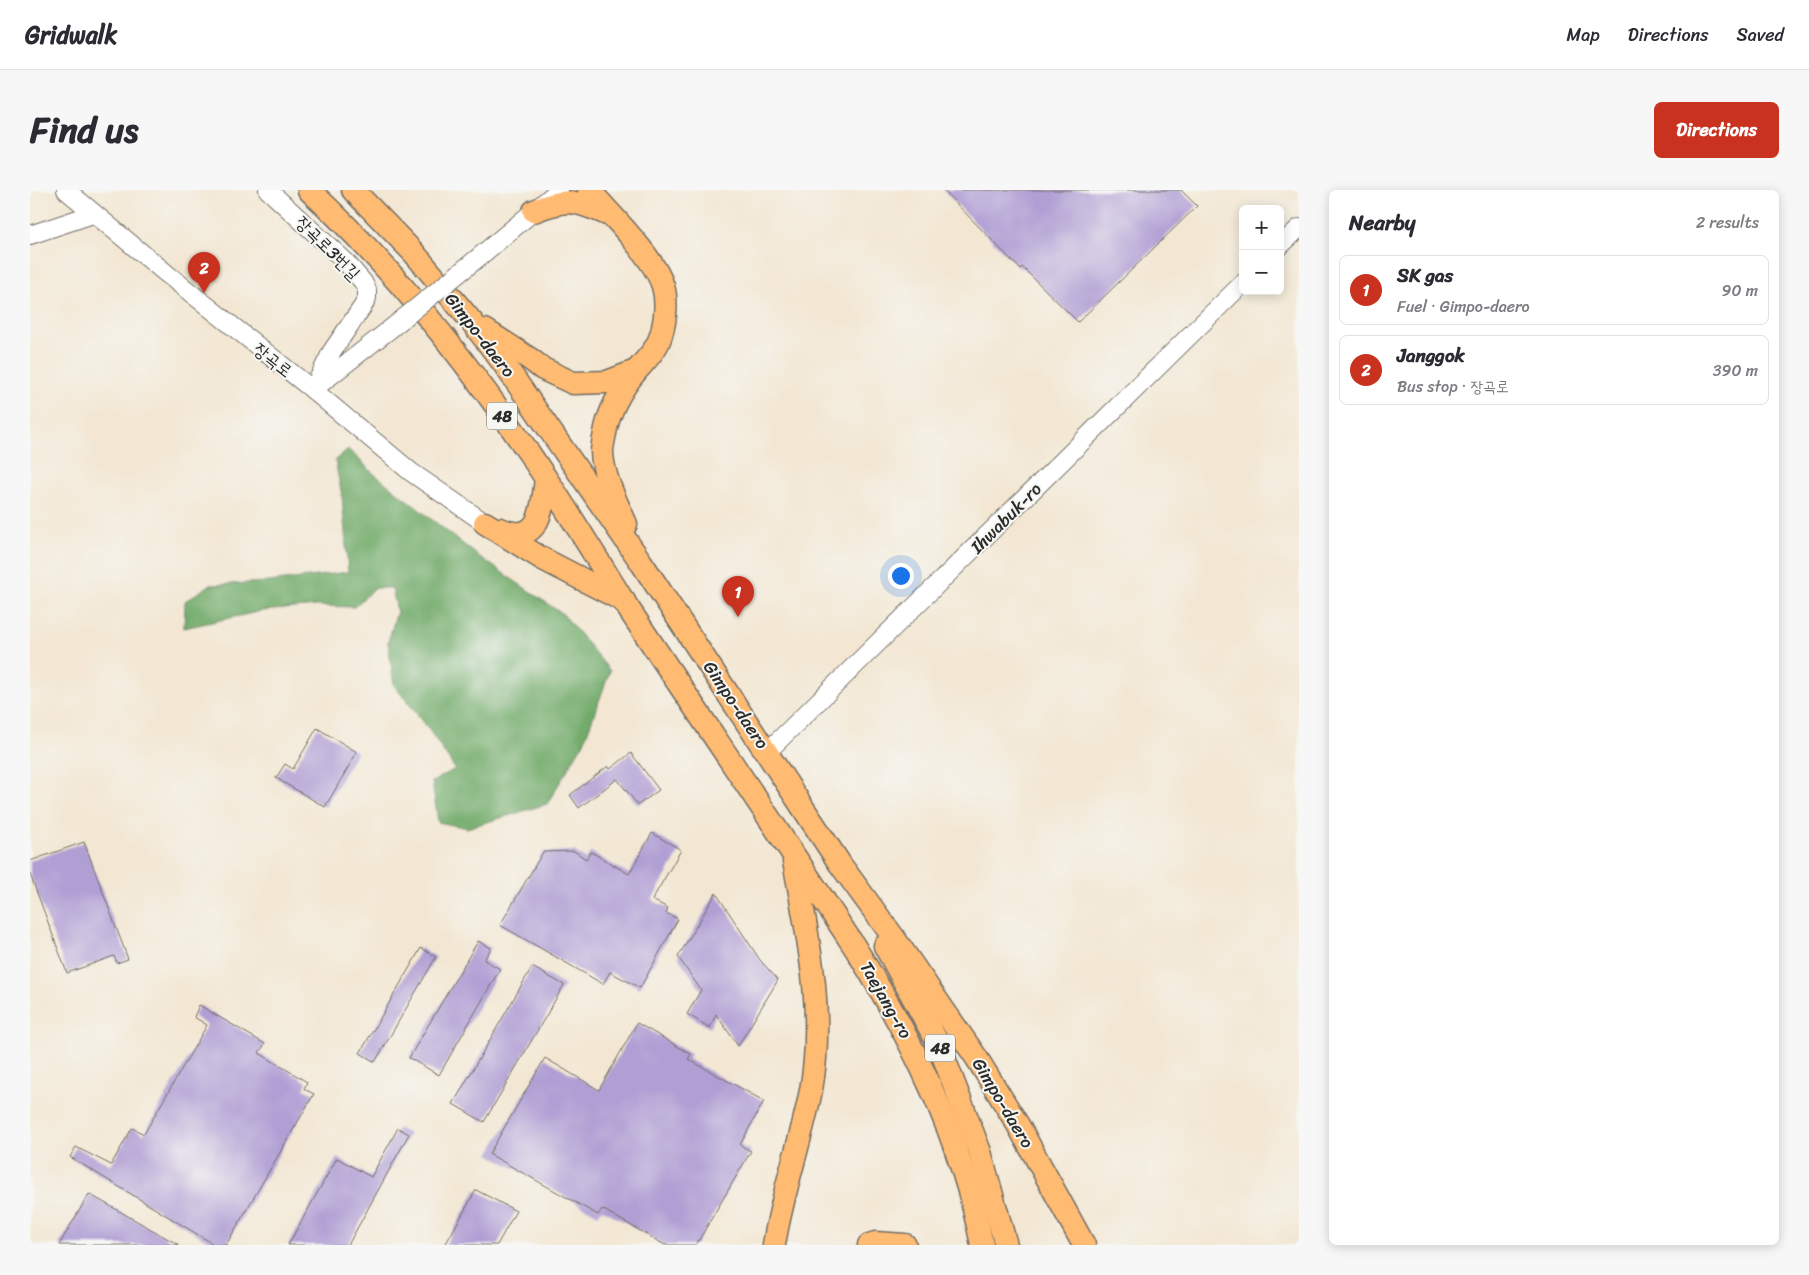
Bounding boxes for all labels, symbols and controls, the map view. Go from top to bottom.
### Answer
text: Gridwalk [25,14,117,56]
text: Map [1567,19,1600,51]
text: Directions [1628,19,1709,51]
text: Saved [1737,19,1784,51]
text: Find us [30,99,138,161]
button: Directions [1654,102,1779,158]
text: Nearby [1349,204,1415,242]
map controls [1239,205,1284,295]
button: + [1239,205,1284,250]
street label: 장곡로3번길 [288,208,369,289]
text: 2 results [1696,208,1759,237]
button: − [1239,250,1284,295]
pin: 2 [188,252,220,293]
text: SK gas [1397,259,1453,292]
text: 1 [1363,276,1369,305]
text: 90 m [1722,276,1758,305]
street label: Gimpo-daero [436,285,524,385]
text: Fuel · Gimpo-daero [1397,292,1530,321]
street label: 장곡로 [246,334,300,386]
text: Janggok [1397,339,1465,372]
text: 2 [1361,356,1371,385]
text: 390 m [1713,356,1758,385]
text: Bus stop · 장곡로 [1397,372,1509,401]
road number: 48 [487,402,517,430]
street label: Ihwabuk-ro [962,474,1050,562]
your location [888,563,914,589]
pin: 1 [722,576,754,617]
street label: Gimpo-daero [694,654,778,756]
street label: Taejang-ro [851,955,921,1045]
road number: 48 [925,1034,955,1061]
street label: Gimpo-daero [963,1051,1043,1155]

